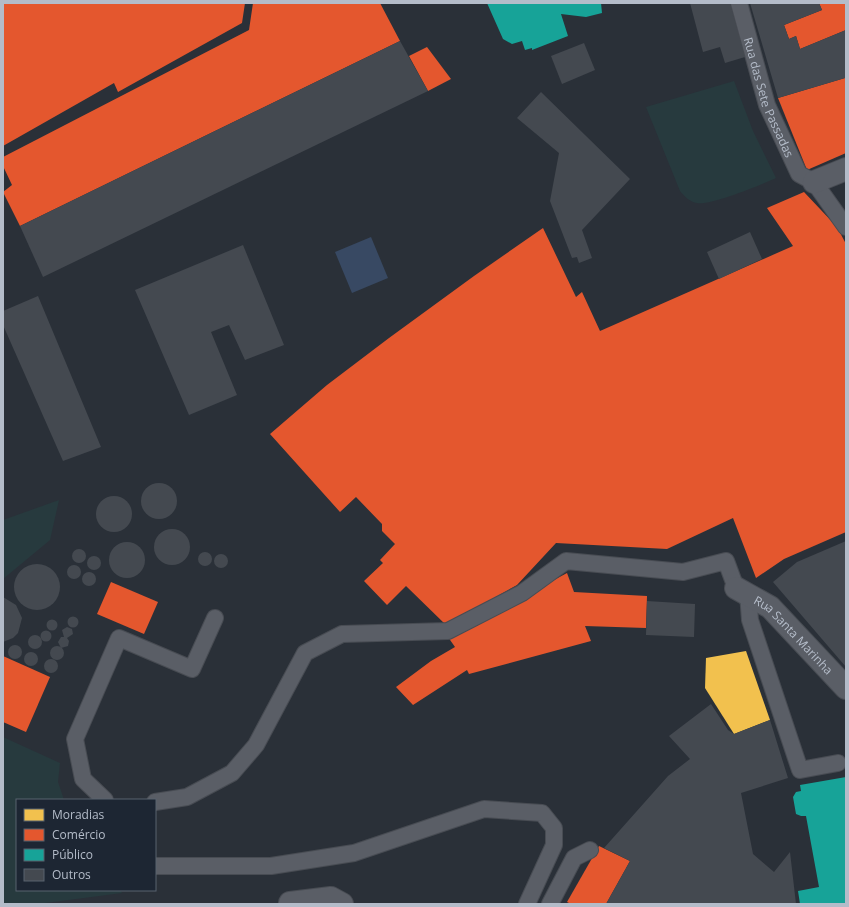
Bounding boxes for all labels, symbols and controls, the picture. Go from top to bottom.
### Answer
street label: Rua das Sete Passadas [740,35,799,160]
street label: Rua Santa Marinha [751,591,837,678]
legend [16,799,156,891]
text: Moradias [52,806,105,823]
text: Comércio [52,826,106,843]
text: Público [52,846,93,863]
text: Outros [52,866,91,883]

